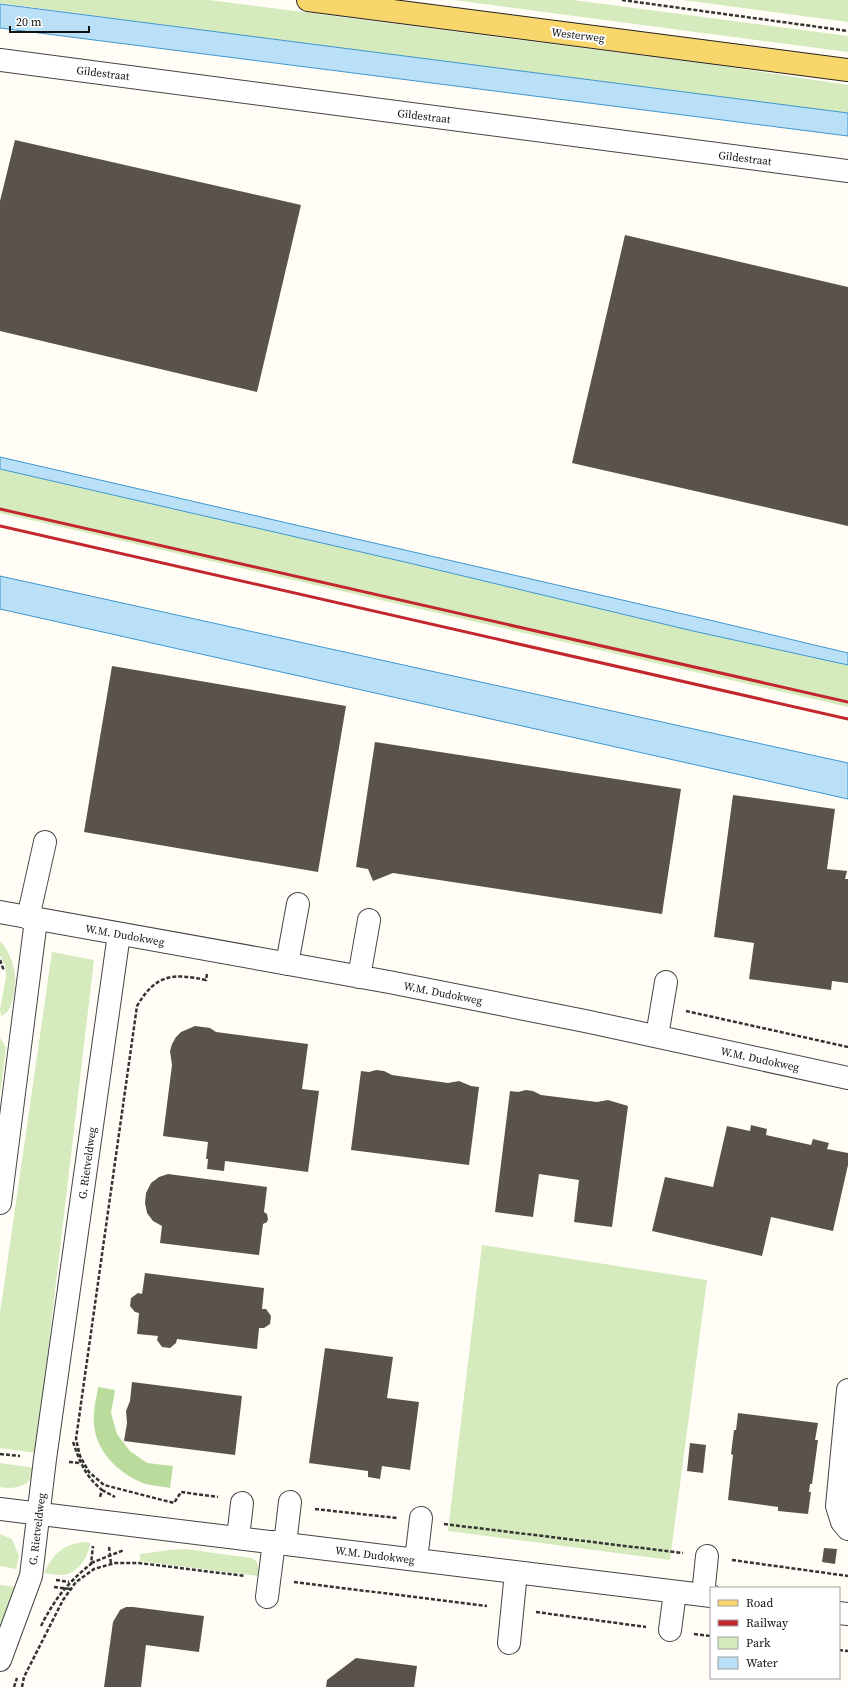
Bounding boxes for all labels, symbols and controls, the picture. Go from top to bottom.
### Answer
scale bar [10,8,89,34]
text: 20 m [16,14,42,30]
street label: Westerweg [550,25,606,46]
street label: Gildestraat [75,63,131,84]
street label: Gildestraat [396,106,452,127]
street label: Gildestraat [717,148,773,169]
street label: W.M. Dudokweg [84,921,166,950]
street label: W.M. Dudokweg [402,978,484,1009]
street label: W.M. Dudokweg [719,1044,801,1075]
street label: G. Rietveldweg [75,1126,100,1200]
street label: G. Rietveldweg [26,1492,49,1566]
street label: W.M. Dudokweg [334,1543,416,1568]
legend [710,1587,840,1679]
text: Road [746,1595,773,1611]
text: Railway [746,1615,789,1631]
text: Park [746,1635,771,1651]
text: Water [746,1655,778,1671]

